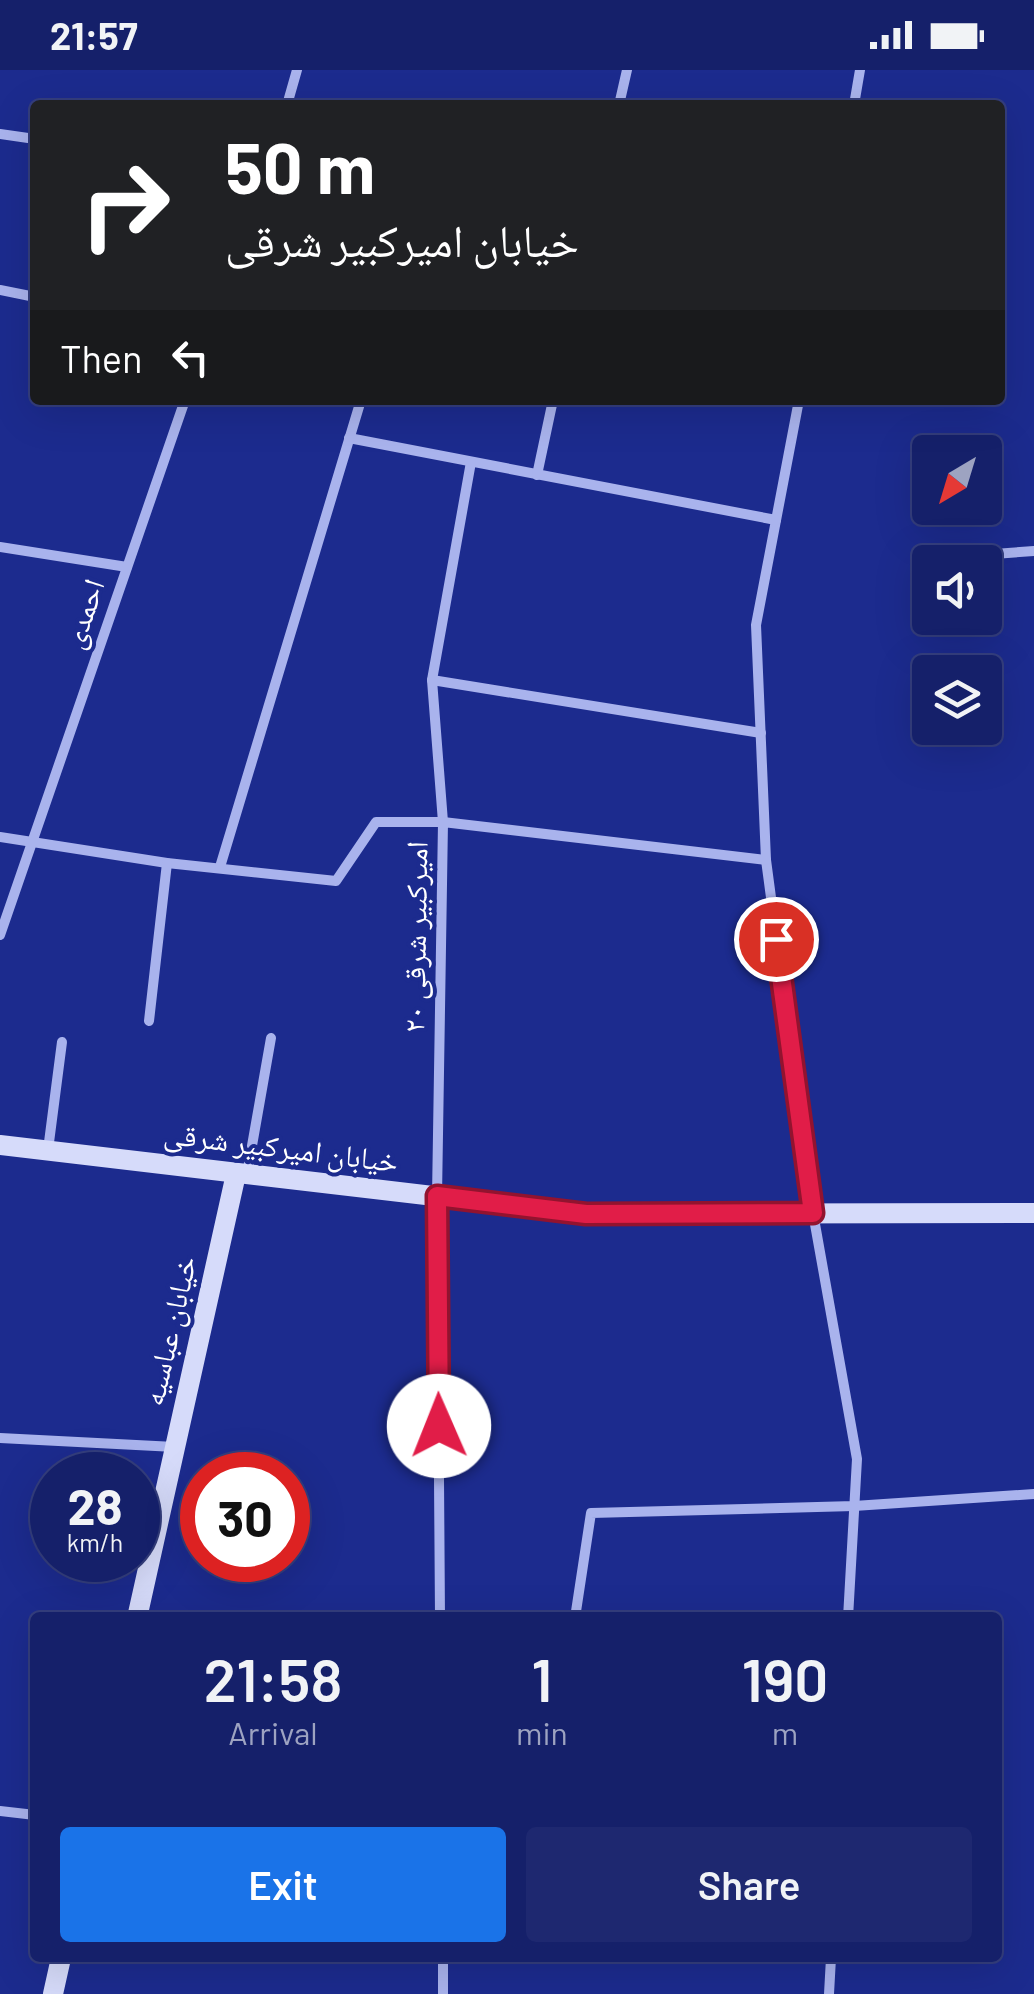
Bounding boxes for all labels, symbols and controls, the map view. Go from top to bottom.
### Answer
text: 21:57 [50,12,138,58]
text: 50 m [225,124,375,208]
icon: right [60,140,190,270]
text: خیابان امیرکبیر شرقی [225,212,579,266]
icon: left [163,330,218,385]
text: Then [60,335,143,381]
north arrow [912,435,1002,525]
map controls [912,435,1002,745]
button: sound [912,545,1002,635]
street label: احمدی [53,574,113,654]
button: layers [912,655,1002,745]
street label: امیرکبیر شرقی ۲۰ [394,841,436,1033]
pin [734,897,819,982]
icon: arrive [749,912,804,967]
street label: خیابان امیرکبیر شرقی [162,1114,400,1180]
street label: خیابان عباسیه [133,1252,205,1409]
position arrow [387,1374,491,1478]
speed limit sign: 30 [180,1452,310,1582]
text: 28 [67,1475,123,1535]
text: km/h [67,1527,123,1557]
text: 21:58 [204,1642,342,1714]
text: 1 [531,1642,553,1714]
text: 190 [741,1642,828,1714]
text: Arrival [228,1713,318,1751]
text: min [516,1713,568,1751]
text: m [772,1713,798,1751]
button: Exit [60,1827,506,1942]
button: Share [526,1827,972,1942]

